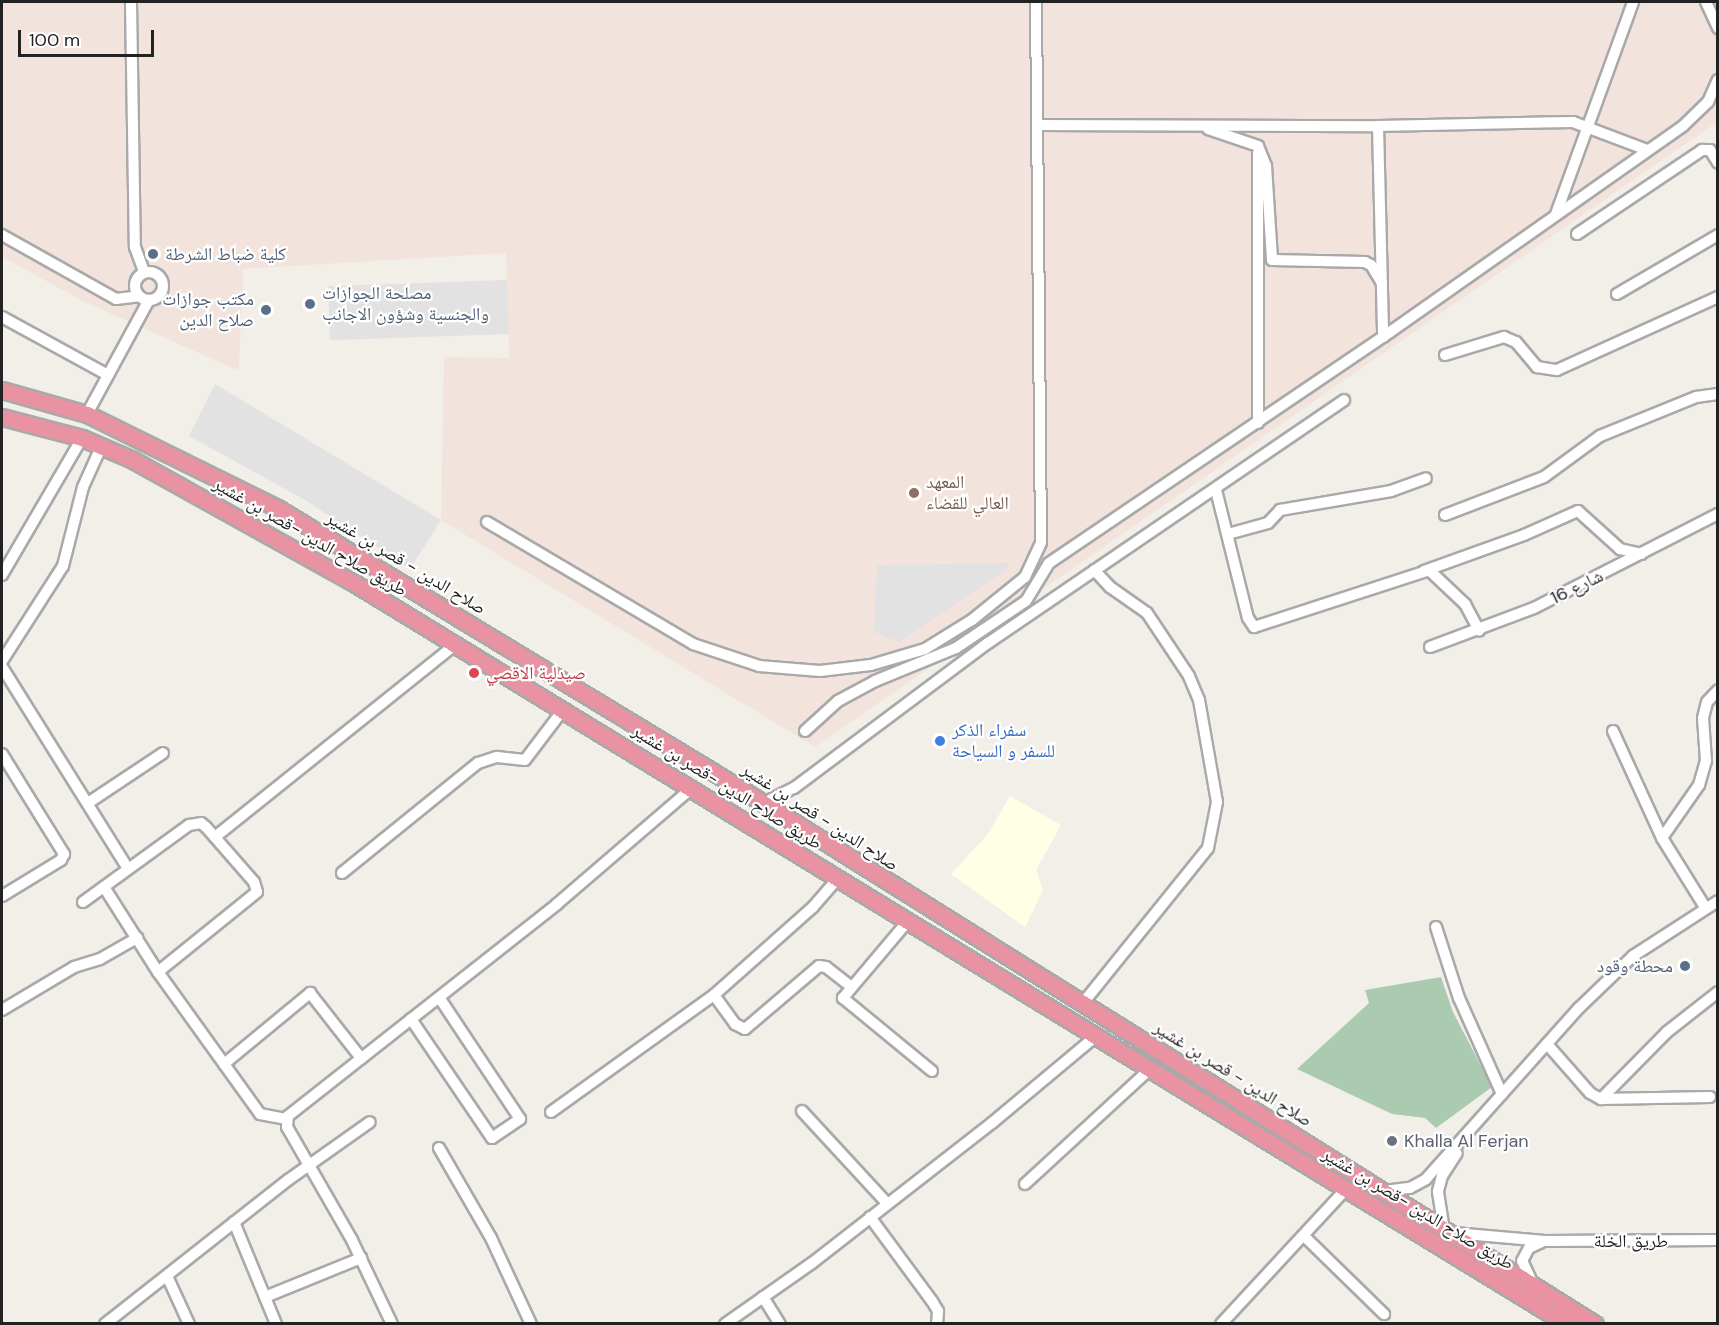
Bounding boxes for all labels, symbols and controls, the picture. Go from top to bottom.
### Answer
scale bar [21,18,158,56]
text: 100 m [29,28,80,52]
place label: كلية ضباط الشرطة [165,243,286,265]
marker: كلية ضباط الشرطة [146,247,160,261]
place label: مصلحة الجوازات والجنسية وشؤون الاجانب [322,283,489,326]
place label: مكتب جوازات صلاح الدين [162,289,254,332]
marker: مصلحة الجوازات والجنسية وشؤون الاجانب [303,297,317,311]
marker: مكتب جوازات صلاح الدين [259,303,273,317]
place label: المعهد العالي للقضاء [926,472,1009,514]
street label: طريق صلاح الدين -قصر بن غشير [210,473,410,601]
marker: المعهد العالي للقضاء [907,486,921,500]
street label: صلاح الدين - قصر بن غشير [322,507,490,619]
street label: شارع 16 [1547,565,1607,609]
place label: صيدلية الاقصي [486,662,586,684]
marker: صيدلية الاقصي [467,666,481,680]
street label: طريق صلاح الدين -قصر بن غشير [628,720,826,854]
place label: سفراء الذكر للسفر و السياحة [952,720,1055,762]
marker: سفراء الذكر للسفر و السياحة [933,734,947,748]
street label: صلاح الدين - قصر بن غشير [738,758,902,876]
place label: محطة وقود [1597,955,1673,977]
marker: محطة وقود [1678,959,1692,973]
street label: صلاح الدين - قصر بن غشير [1150,1016,1316,1132]
place label: Khalla Al Ferjan [1404,1130,1529,1152]
marker: Khalla Al Ferjan [1385,1134,1399,1148]
street label: طريق صلاح الدين -قصر بن غشير [1318,1143,1518,1275]
street label: طريق الخلة [1594,1230,1668,1252]

